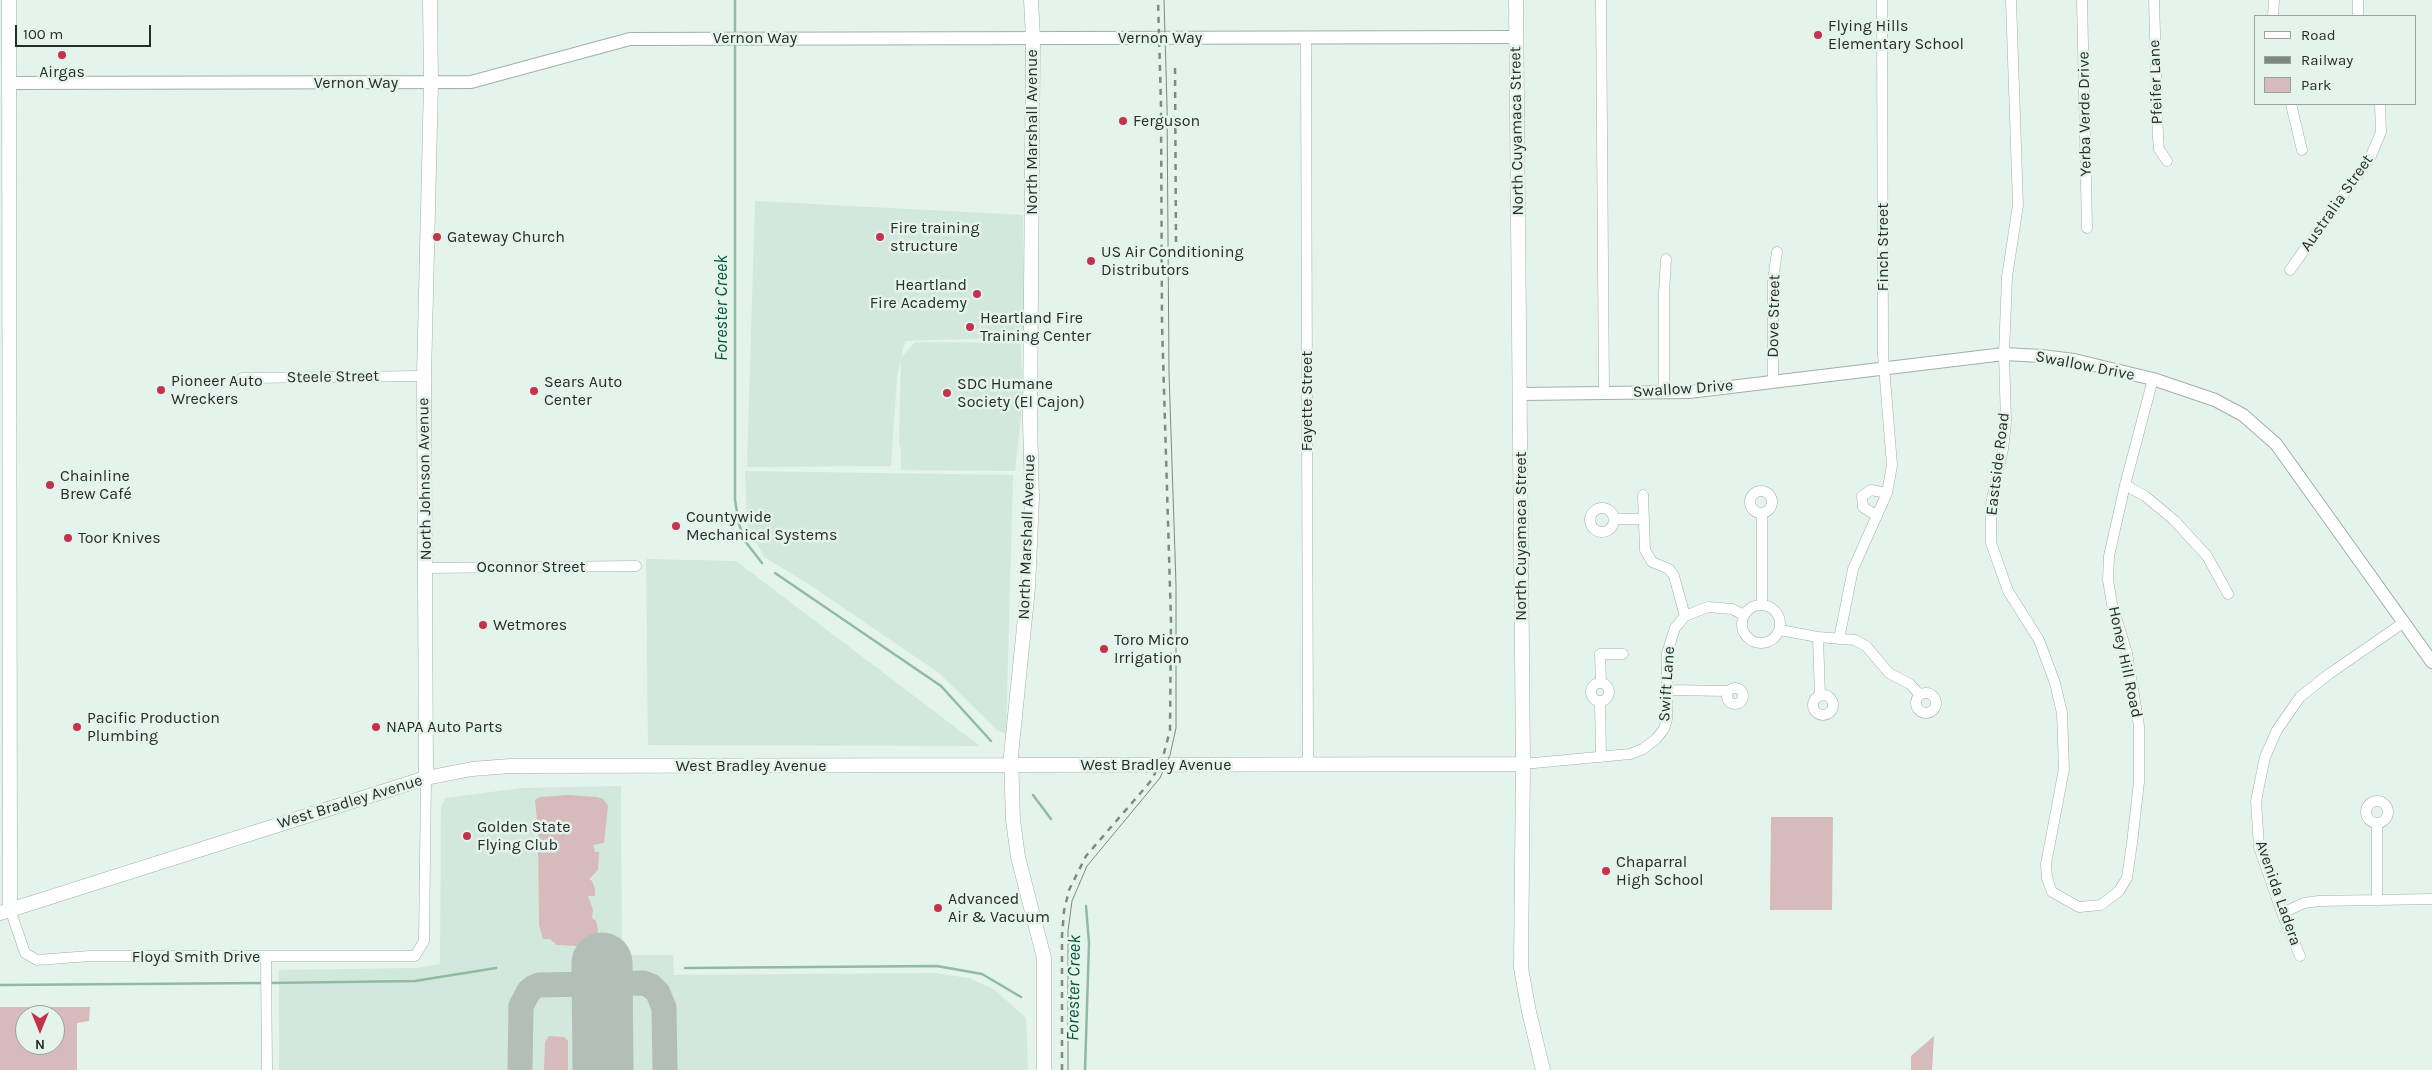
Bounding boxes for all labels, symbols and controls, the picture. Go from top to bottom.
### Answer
scale bar [18,15,154,47]
legend [2254,15,2417,105]
place label: Flying Hills Elementary School [1828,16,1964,54]
text: 100 m [23,25,63,43]
text: Road [2301,26,2336,44]
street label: Vernon Way [713,28,797,48]
street label: Vernon Way [1118,28,1202,48]
marker: Flying Hills Elementary School [1812,29,1824,41]
street label: Pfeifer Lane [2145,39,2167,125]
street label: North Cuyamaca Street [1506,46,1528,216]
marker: Airgas [56,49,68,61]
street label: North Marshall Avenue [1022,49,1042,215]
street label: Yerba Verde Drive [2074,51,2096,177]
text: Railway [2301,51,2353,69]
place label: Airgas [39,62,85,82]
street label: Vernon Way [314,73,398,93]
text: Park [2301,76,2331,94]
place label: Ferguson [1133,111,1200,131]
marker: Ferguson [1117,115,1129,127]
street label: Australia Street [2297,151,2377,255]
street label: Finch Street [1873,203,1893,291]
place label: Fire training structure [890,218,979,256]
place label: Gateway Church [447,227,565,247]
marker: Gateway Church [431,231,443,243]
marker: Fire training structure [874,231,886,243]
place label: US Air Conditioning Distributors [1101,242,1244,280]
water label: Forester Creek [711,255,733,361]
marker: US Air Conditioning Distributors [1085,255,1097,267]
street label: Dove Street [1764,274,1784,358]
place label: Heartland Fire Academy [870,275,967,313]
marker: Heartland Fire Academy [971,288,983,300]
place label: Heartland Fire Training Center [980,308,1091,346]
marker: Heartland Fire Training Center [964,321,976,333]
street label: Swallow Drive [2034,347,2136,385]
street label: Fayette Street [1297,351,1317,451]
street label: Steele Street [287,367,379,387]
place label: Pioneer Auto Wreckers [171,371,263,409]
place label: Sears Auto Center [544,372,622,410]
place label: SDC Humane Society (El Cajon) [957,374,1085,412]
street label: Swallow Drive [1632,376,1734,402]
marker: Pioneer Auto Wreckers [155,384,167,396]
marker: Sears Auto Center [528,385,540,397]
marker: SDC Humane Society (El Cajon) [941,387,953,399]
street label: North Johnson Avenue [414,397,436,561]
street label: Eastside Road [1982,411,2014,517]
street label: North Cuyamaca Street [1511,451,1531,621]
street label: North Marshall Avenue [1015,454,1039,620]
place label: Chainline Brew Café [60,466,132,504]
marker: Chainline Brew Café [44,479,56,491]
place label: Countywide Mechanical Systems [686,507,837,545]
marker: Countywide Mechanical Systems [670,520,682,532]
place label: Toor Knives [78,528,161,548]
marker: Toor Knives [62,532,74,544]
street label: Oconnor Street [477,557,585,577]
street label: Honey Hill Road [2104,604,2146,720]
place label: Wetmores [493,615,567,635]
marker: Wetmores [477,619,489,631]
place label: Toro Micro Irrigation [1114,630,1189,668]
marker: Toro Micro Irrigation [1098,643,1110,655]
street label: Swift Lane [1655,646,1679,722]
place label: Pacific Production Plumbing [87,708,220,746]
place label: NAPA Auto Parts [386,717,503,737]
marker: Pacific Production Plumbing [71,721,83,733]
marker: NAPA Auto Parts [370,721,382,733]
street label: West Bradley Avenue [1081,755,1231,775]
street label: West Bradley Avenue [676,756,826,776]
street label: West Bradley Avenue [275,771,425,833]
place label: Golden State Flying Club [477,817,570,855]
marker: Golden State Flying Club [461,830,473,842]
street label: Avenida Ladera [2251,838,2305,948]
place label: Chaparral High School [1616,852,1704,890]
marker: Chaparral High School [1600,865,1612,877]
place label: Advanced Air & Vacuum [948,889,1050,927]
marker: Advanced Air & Vacuum [932,902,944,914]
water label: Forester Creek [1062,935,1086,1041]
street label: Floyd Smith Drive [132,947,260,967]
north arrow [15,1005,65,1055]
text: N [35,1036,45,1053]

